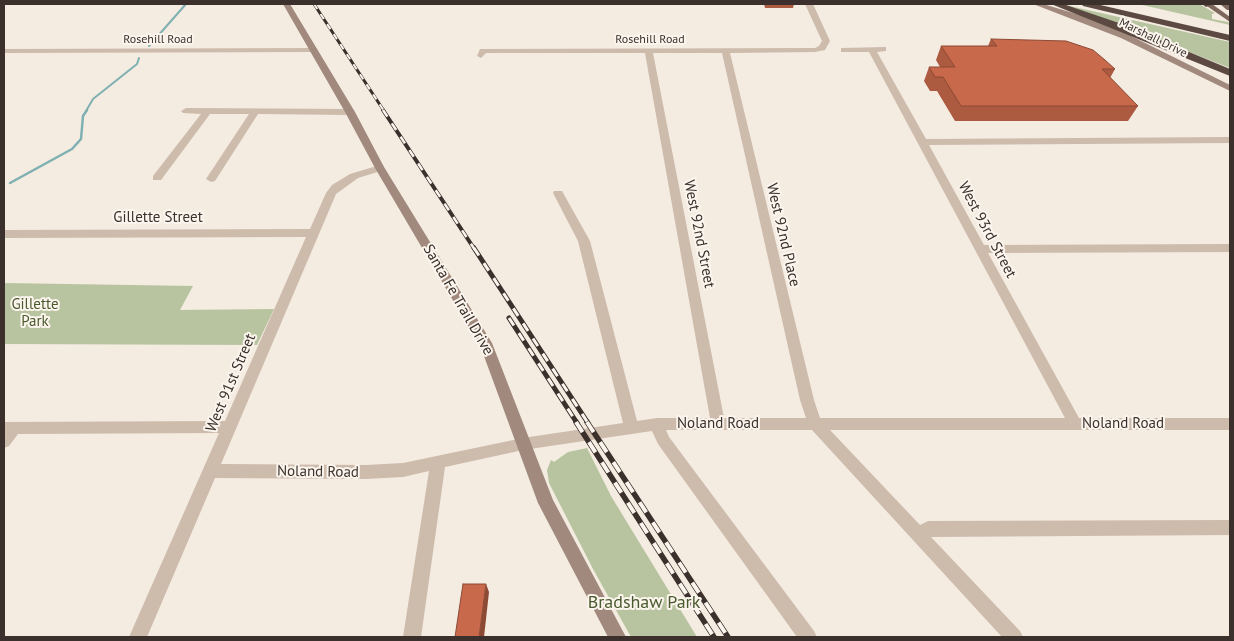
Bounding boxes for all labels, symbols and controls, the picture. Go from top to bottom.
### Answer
street label: Marshall Drive [1117,15,1189,61]
street label: Rosehill Road [123,33,193,47]
street label: Rosehill Road [615,33,685,47]
street label: West 92nd Street [680,178,718,290]
street label: West 93rd Street [954,179,1020,281]
street label: West 92nd Place [762,181,804,289]
street label: Gillette Street [113,209,203,227]
street label: Santa Fe Trail Drive [419,241,497,359]
park label: Gillette Park [11,296,59,331]
street label: West 91st Street [202,331,260,435]
street label: Noland Road [677,415,759,433]
street label: Noland Road [1082,415,1164,433]
street label: Noland Road [277,462,359,482]
park label: Bradshaw Park [588,592,700,614]

